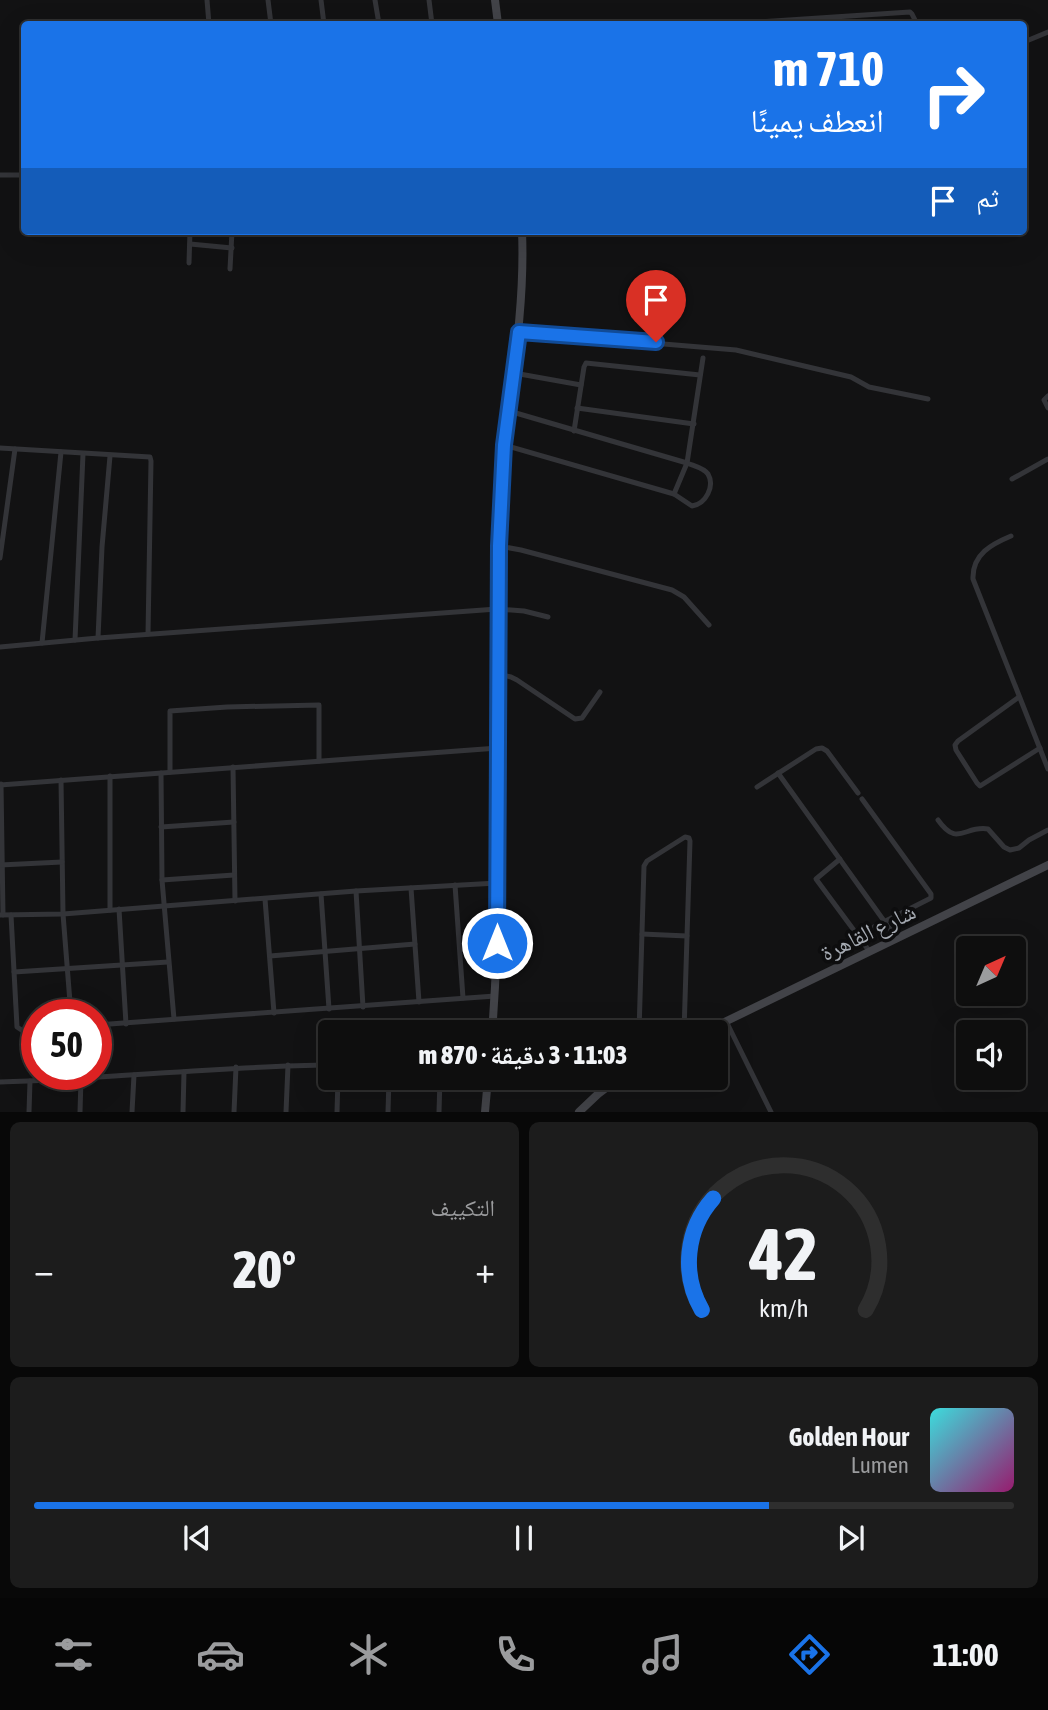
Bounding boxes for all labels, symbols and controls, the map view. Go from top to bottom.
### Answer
text: 710 m [773,40,884,96]
icon: right [908,49,999,140]
text: انعطف يمينًا [751,102,884,139]
icon: arrive [924,182,962,220]
text: ثم [976,183,999,213]
pin [626,270,686,342]
icon: arrive [637,281,675,319]
street label: شارع القاهرة [816,898,921,968]
position arrow [460,906,534,980]
north arrow [956,936,1026,1006]
map controls [956,936,1026,1090]
speed limit sign: 50 [21,999,112,1090]
button: sound [956,1020,1026,1090]
text: 11:03 · 3 دقيقة · 870 m [419,1040,627,1070]
text: التكييف [430,1195,495,1221]
text: 42 [748,1213,818,1296]
text: 20° [233,1239,296,1299]
text: − [34,1248,54,1291]
text: + [475,1248,495,1291]
text: km/h [759,1294,808,1322]
text: Golden Hour [789,1422,909,1452]
text: Lumen [851,1452,909,1478]
icon: previous [178,1519,216,1557]
icon: pause [505,1519,543,1557]
icon: next [832,1519,870,1557]
icon: filters [49,1630,98,1679]
icon: car [196,1630,245,1679]
icon: climate [344,1630,393,1679]
icon: phone [491,1630,540,1679]
icon: music [638,1630,687,1679]
icon: directions [785,1630,834,1679]
text: 11:00 [932,1636,999,1673]

